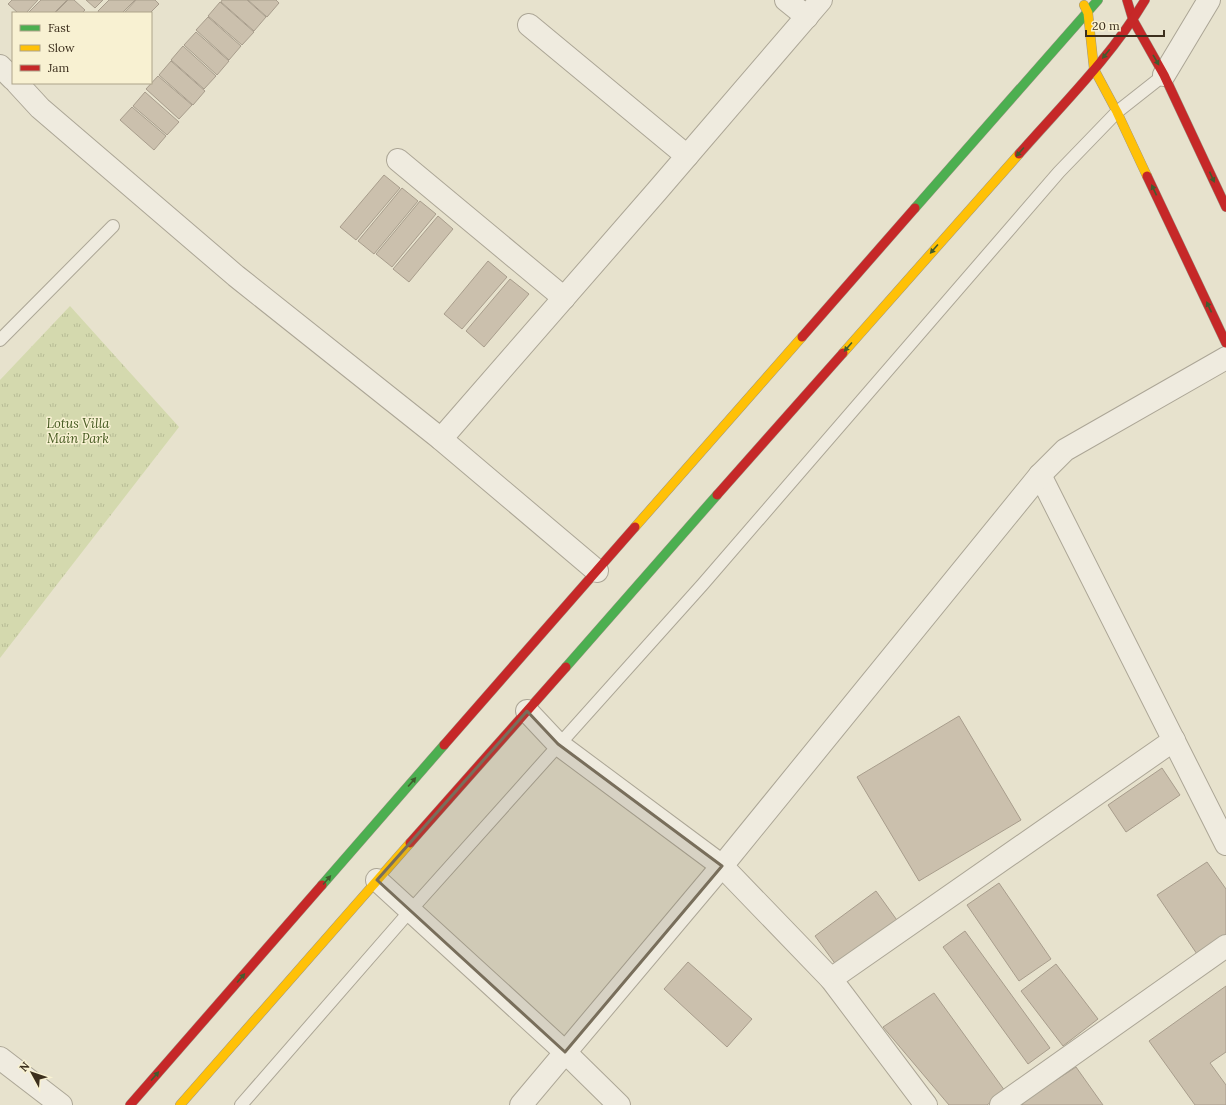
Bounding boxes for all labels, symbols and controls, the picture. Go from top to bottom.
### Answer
legend [12,12,152,84]
scale bar [1086,12,1164,38]
text: 20 m [1092,18,1120,33]
text: Fast [48,20,71,35]
text: Slow [48,40,75,55]
one-way arrow [1101,48,1110,59]
one-way arrow [1152,54,1159,66]
text: Jam [47,60,69,75]
one-way arrow [1015,147,1025,157]
one-way arrow [1209,171,1215,183]
one-way arrow [1151,184,1157,196]
one-way arrow [929,244,939,254]
one-way arrow [1206,302,1212,313]
one-way arrow [844,342,853,351]
park label: Lotus Villa Main Park [47,415,110,447]
one-way arrow [407,777,417,787]
one-way arrow [322,875,331,885]
one-way arrow [236,973,245,982]
north arrow [12,1053,52,1093]
text: N [16,1058,33,1074]
one-way arrow [151,1070,160,1081]

